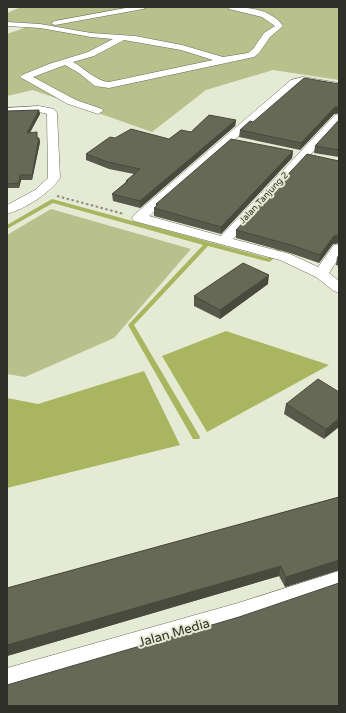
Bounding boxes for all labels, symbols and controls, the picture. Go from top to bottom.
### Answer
street label: Jalan Tanjung 2 [237,170,291,226]
street label: Jalan Media [136,615,212,651]

